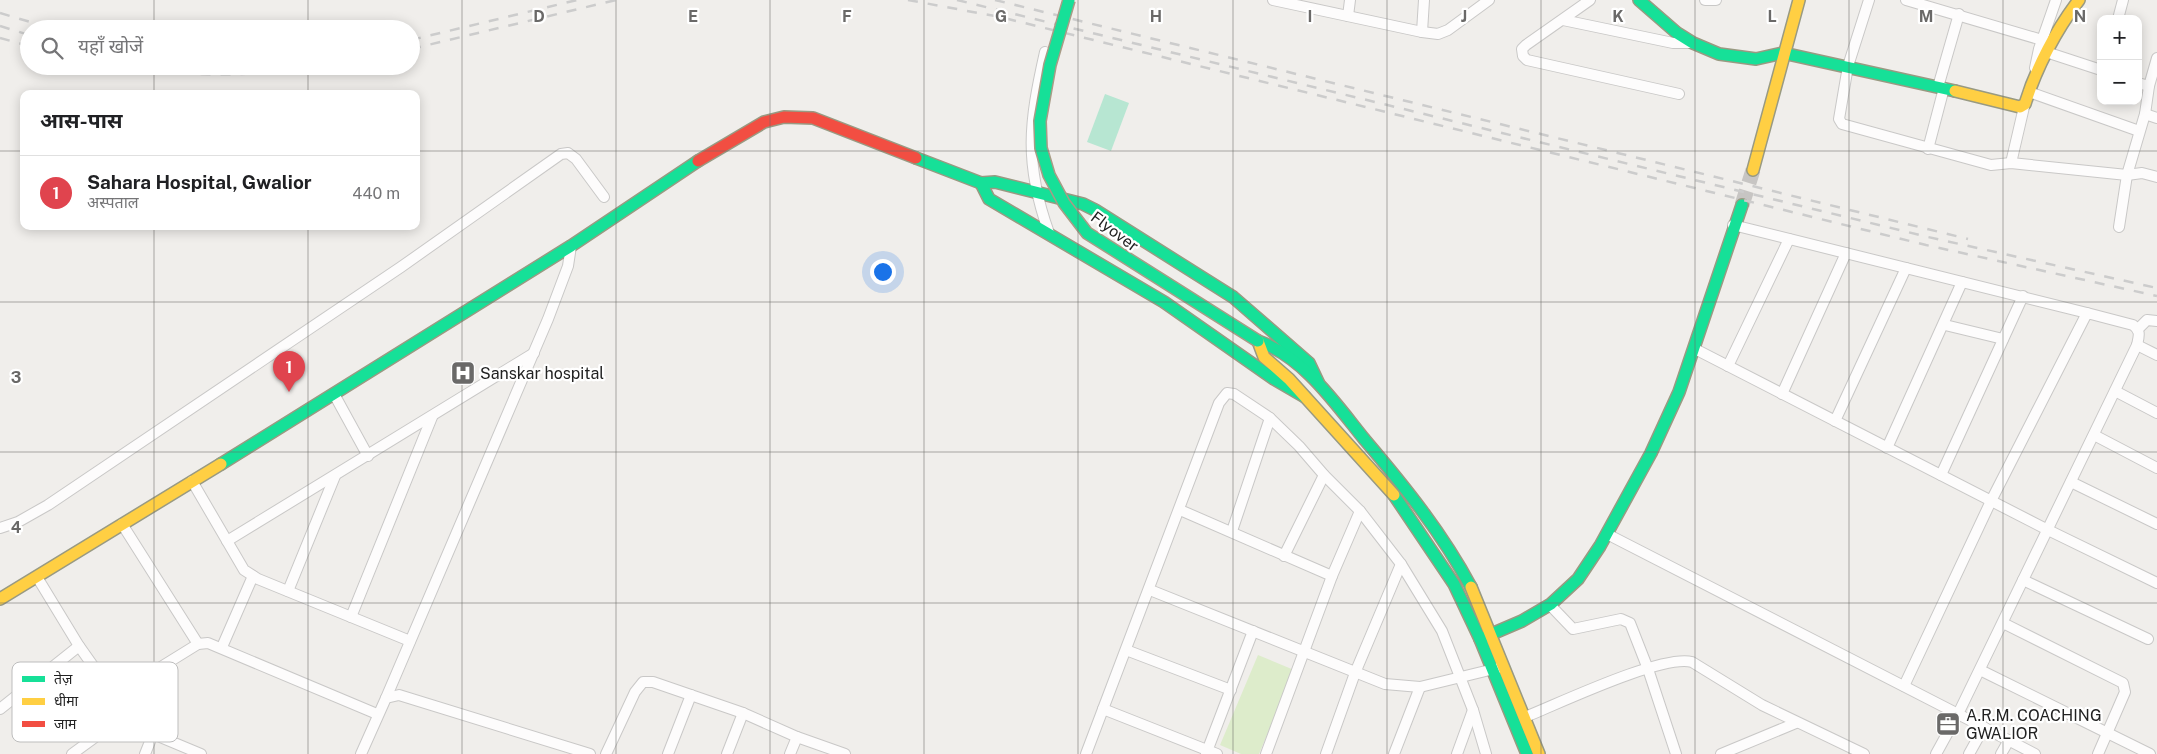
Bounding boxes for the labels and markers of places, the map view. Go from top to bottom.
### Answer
pin: 1 [273,351,305,392]
hospital icon: Sanskar hospital [450,360,476,386]
place label: Sanskar hospital [480,364,604,383]
place label: A.R.M. COACHING GWALIOR [1966,706,2102,743]
office icon: A.R.M. COACHING GWALIOR [1935,711,1961,737]

